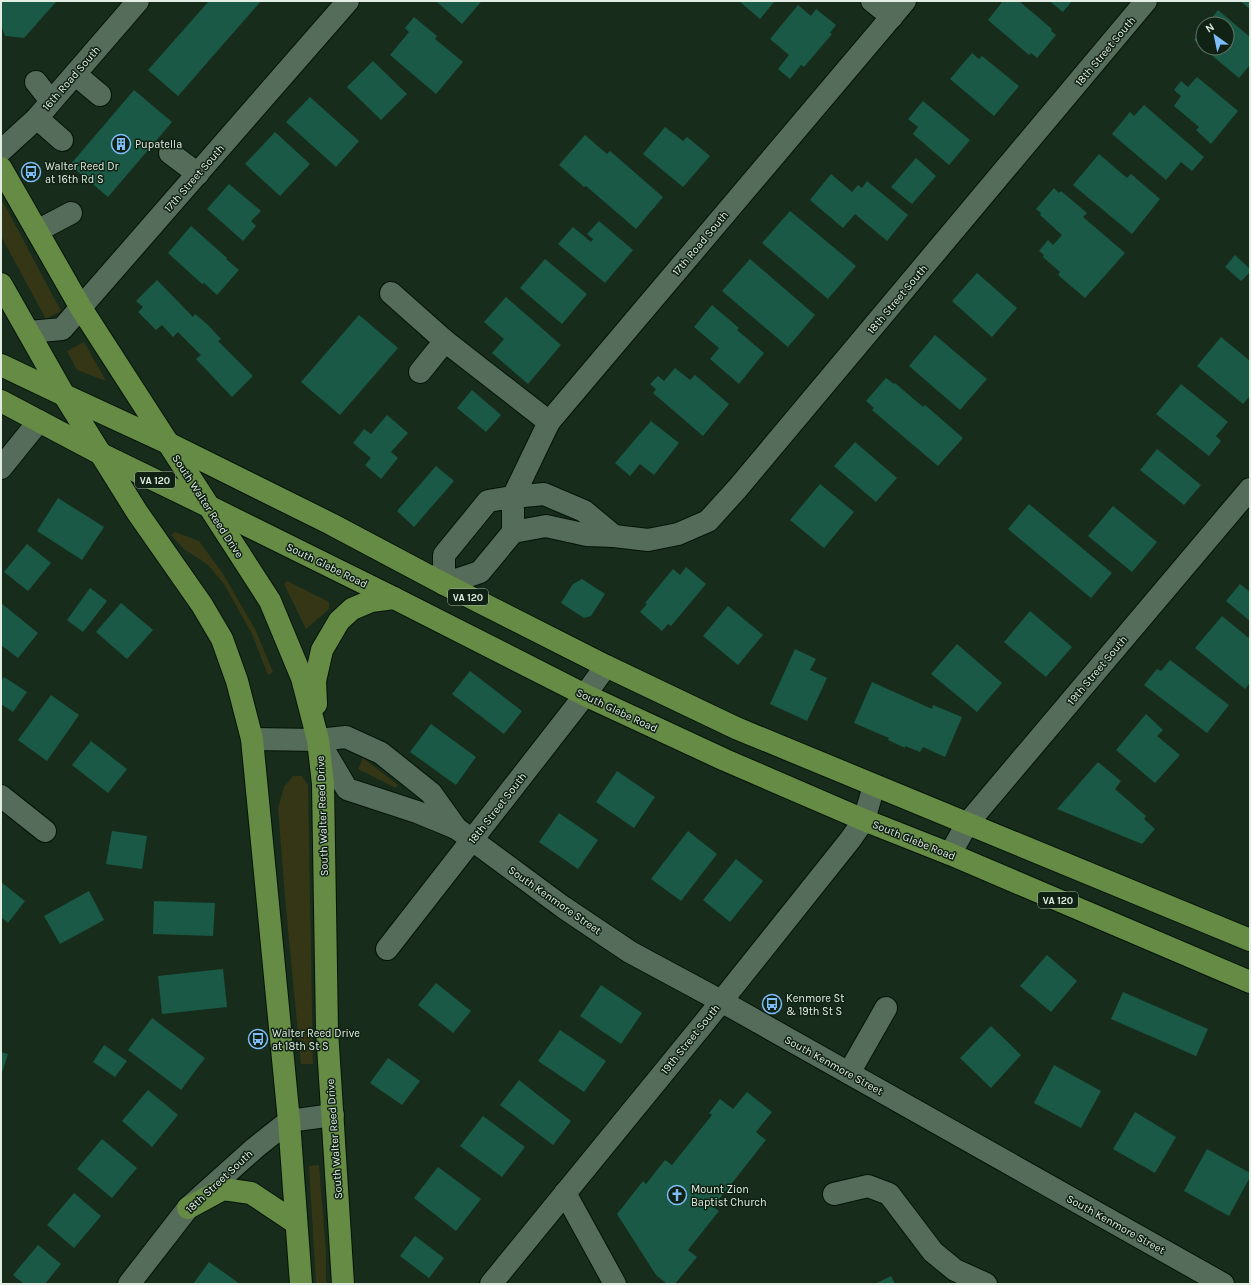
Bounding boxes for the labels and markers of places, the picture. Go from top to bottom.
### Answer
building icon: Pupatella [110,133,132,155]
place label: Pupatella [135,138,182,151]
place label: Walter Reed Dr at 16th Rd S [45,160,118,186]
bus stop icon: Walter Reed Dr at 16th Rd S [20,161,42,183]
place label: Kenmore St & 19th St S [786,992,844,1018]
bus stop icon: Kenmore St & 19th St S [761,993,783,1015]
place label: Walter Reed Drive at 18th St S [272,1027,360,1053]
bus stop icon: Walter Reed Drive at 18th St S [247,1028,269,1050]
place label: Mount Zion Baptist Church [691,1183,767,1209]
church icon: Mount Zion Baptist Church [666,1184,688,1206]

